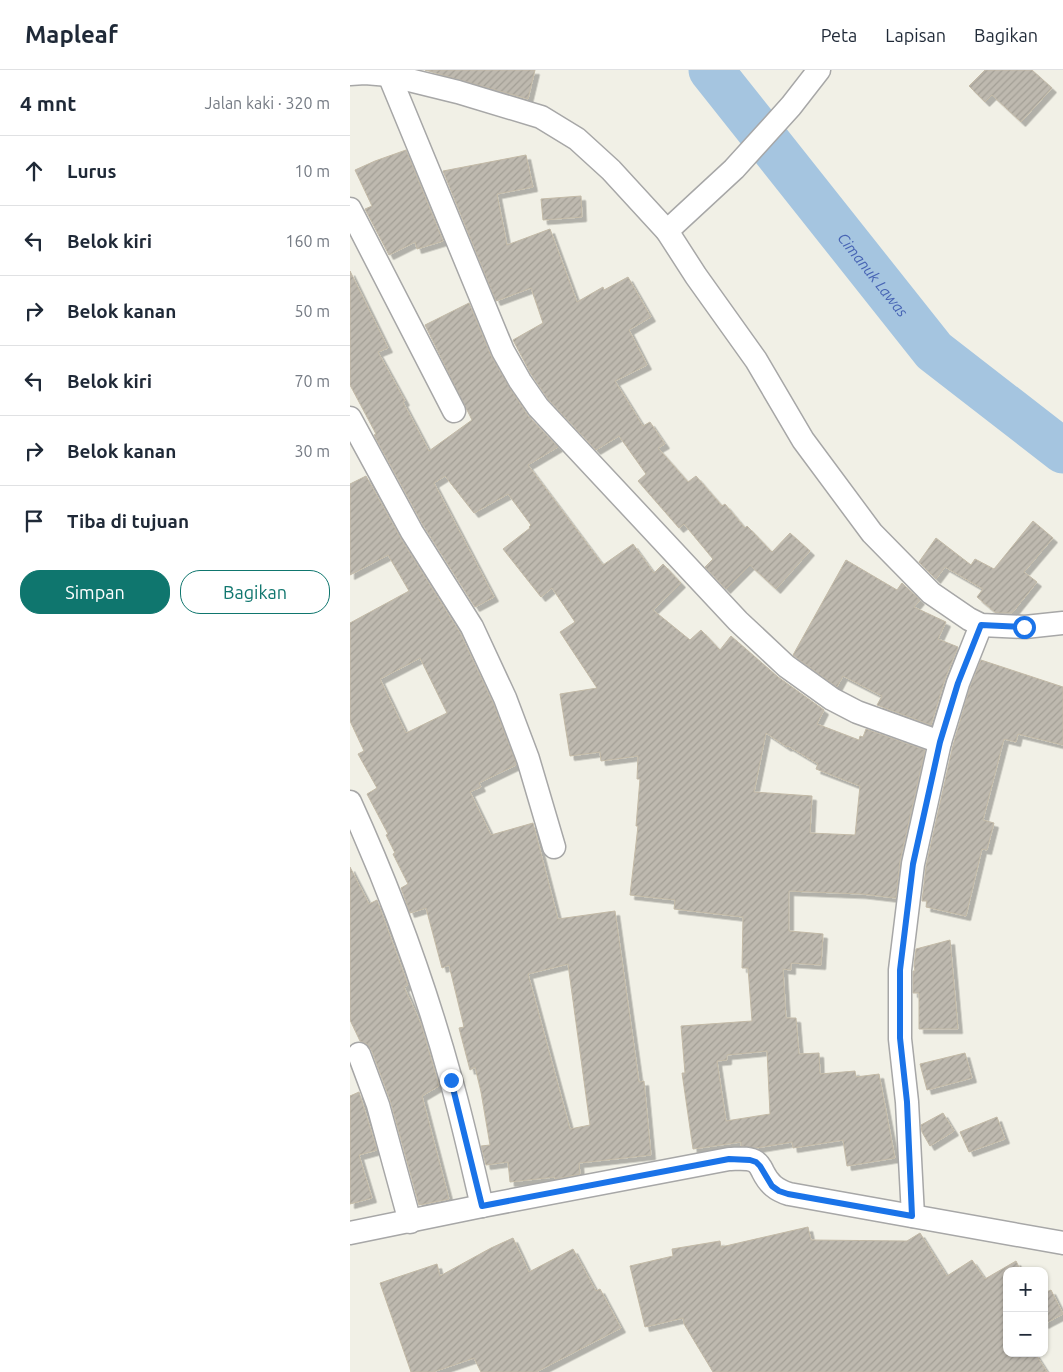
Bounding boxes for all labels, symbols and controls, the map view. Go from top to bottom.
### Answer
text: Mapleaf [25,21,118,48]
text: Peta [821,25,857,45]
text: Lapisan [885,25,946,45]
text: Bagikan [974,25,1038,45]
text: 4 mnt [20,91,76,115]
text: Jalan kaki · 320 m [205,94,330,112]
icon: ahead [20,157,48,185]
text: Lurus [67,160,116,182]
text: 10 m [294,162,330,180]
icon: left [20,227,48,255]
water label: Cimanuk Lawas [835,229,912,320]
text: Belok kiri [67,230,152,252]
text: 160 m [285,232,330,250]
icon: right [20,297,48,325]
text: Belok kanan [67,300,176,322]
text: 50 m [294,302,330,320]
icon: left [20,367,48,395]
text: Belok kiri [67,370,152,392]
text: 70 m [294,372,330,390]
icon: right [20,437,48,465]
text: Belok kanan [67,440,176,462]
text: 30 m [294,442,330,460]
icon: arrive [20,507,48,535]
text: Tiba di tujuan [67,510,189,532]
button: Simpan [20,570,170,614]
button: Bagikan [180,570,330,614]
route start [1013,616,1036,639]
route end [440,1069,463,1092]
map controls [1003,1267,1048,1357]
button: + [1003,1267,1048,1312]
button: − [1003,1312,1048,1357]

